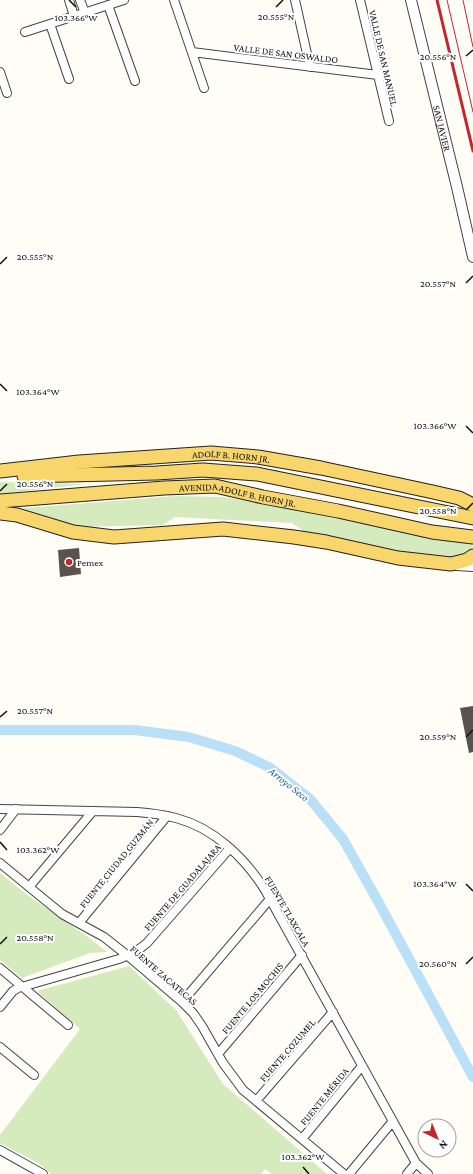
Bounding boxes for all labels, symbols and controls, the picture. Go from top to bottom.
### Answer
street label: VALLE DE SAN MANUEL [367,9,400,107]
text: 20.555°N [258,11,295,22]
text: 103.366°W [54,12,98,23]
street label: VALLE DE SAN OSWALDO [233,42,339,65]
text: 20.556°N [420,51,457,62]
street label: SAN JAVIER [431,104,453,153]
text: 20.555°N [17,251,54,262]
text: 20.557°N [420,278,457,289]
text: 103.364°W [16,386,61,397]
text: 103.366°W [413,420,457,431]
street label: ADOLF B. HORN JR. [192,448,271,465]
text: 20.556°N [17,478,54,489]
street label: AVENIDA ADOLF B. HORN JR. [179,481,297,509]
text: 20.558°N [419,505,457,516]
marker: Pemex [64,557,74,567]
place label: Pemex [77,557,104,568]
text: 20.557°N [17,705,54,716]
text: 20.559°N [420,731,457,742]
water label: Arroyo Seco [265,764,312,804]
street label: FUENTE CIUDAD GUZMÁN [77,816,156,910]
street label: FUENTE DE GUADALAJARA [142,842,223,933]
text: 103.362°W [17,844,60,855]
street label: FUENTE TLAXCALA [263,874,312,949]
text: 103.364°W [413,878,458,889]
text: 20.558°N [16,932,54,943]
street label: FUENTE ZACATECAS [128,943,200,1008]
text: 20.560°N [419,958,457,969]
street label: FUENTE LOS MOCHIS [219,960,286,1036]
street label: FUENTE COZUMEL [257,1017,317,1084]
street label: FUENTE MÉRIDA [298,1065,351,1127]
north arrow [417,1118,457,1158]
text: N [437,1138,451,1153]
text: 103.362°W [282,1151,325,1162]

